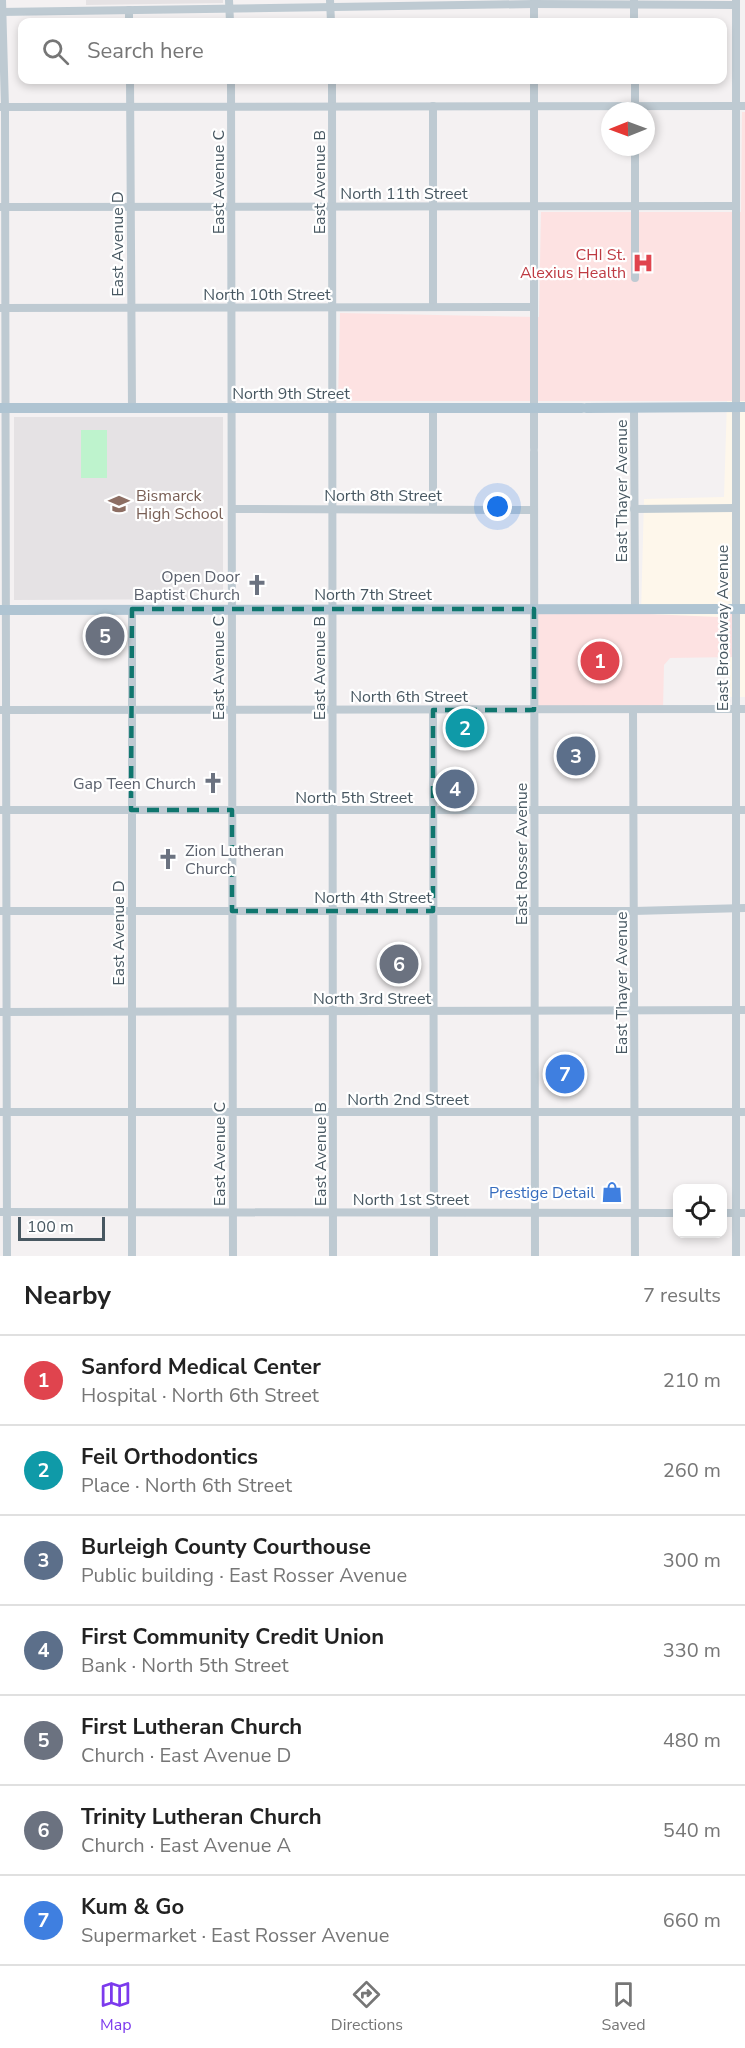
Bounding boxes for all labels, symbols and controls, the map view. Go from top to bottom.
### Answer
search box [18,18,727,84]
icon: search [39,35,72,68]
text: Search here [87,36,204,66]
north arrow [601,102,655,156]
street label: East Avenue C [208,130,230,234]
street label: East Avenue B [309,130,331,234]
street label: North 11th Street [340,183,468,205]
street label: East Avenue D [107,191,129,297]
place label: CHI St. Alexius Health [520,244,626,284]
hospital icon: CHI St. Alexius Health [631,251,655,275]
street label: North 10th Street [203,284,331,306]
street label: North 9th Street [232,383,350,405]
street label: East Thayer Avenue [611,419,633,563]
place label: Bismarck High School [136,485,224,525]
street label: North 8th Street [324,485,442,507]
school or university icon: Bismarck High School [107,492,131,516]
your location [483,492,512,521]
street label: East Broadway Avenue [712,545,734,711]
place label: Open Door Baptist Church [134,566,240,606]
church icon: Open Door Baptist Church [245,573,269,597]
street label: North 7th Street [314,584,432,606]
pin: 5 [86,614,124,658]
street label: East Avenue C [208,616,230,720]
street label: East Avenue B [309,616,331,720]
pin: 1 [580,638,620,684]
street label: North 6th Street [350,686,468,708]
pin: 2 [446,706,484,750]
pin: 3 [556,734,596,778]
pin: 4 [436,766,474,812]
church icon: Gap Teen Church [201,771,225,795]
place label: Gap Teen Church [73,773,196,795]
street label: East Rosser Avenue [511,783,533,925]
street label: North 5th Street [295,787,413,809]
place label: Zion Lutheran Church [185,840,284,880]
church icon: Zion Lutheran Church [156,847,180,871]
street label: East Avenue D [108,880,130,986]
street label: North 4th Street [314,887,432,909]
street label: East Thayer Avenue [611,911,633,1055]
pin: 6 [380,942,418,986]
street label: North 3rd Street [313,988,431,1010]
pin: 7 [546,1052,584,1096]
street label: North 2nd Street [347,1089,469,1111]
street label: East Avenue C [209,1102,231,1206]
street label: East Avenue B [310,1102,332,1206]
shop icon: Prestige Detail [600,1180,624,1204]
place label: Prestige Detail [489,1182,595,1204]
map controls [673,1184,727,1238]
button: locate [673,1184,727,1238]
street label: North 1st Street [353,1189,470,1211]
scale bar [18,1214,105,1242]
text: 100 m [27,1216,74,1238]
text: Nearby [24,1278,111,1313]
text: 7 results [643,1282,721,1309]
text: Sanford Medical Center [81,1352,321,1382]
text: 1 [38,1367,50,1394]
text: 210 m [663,1367,721,1394]
text: Hospital · North 6th Street [81,1382,319,1409]
text: Feil Orthodontics [81,1442,258,1472]
text: 2 [38,1457,50,1484]
text: 260 m [663,1457,721,1484]
text: Place · North 6th Street [81,1472,292,1499]
text: Burleigh County Courthouse [81,1532,371,1562]
text: 3 [38,1547,50,1574]
text: 300 m [663,1547,721,1574]
text: Public building · East Rosser Avenue [81,1562,407,1589]
text: First Community Credit Union [81,1622,384,1652]
text: 4 [38,1637,50,1664]
text: 330 m [663,1637,721,1664]
text: Bank · North 5th Street [81,1652,289,1679]
text: First Lutheran Church [81,1712,302,1742]
text: 5 [38,1727,50,1754]
text: 480 m [663,1727,721,1754]
text: Church · East Avenue D [81,1742,291,1769]
text: Trinity Lutheran Church [81,1802,322,1832]
text: 6 [38,1817,50,1844]
text: 540 m [663,1817,721,1844]
text: Church · East Avenue A [81,1832,291,1859]
text: Kum & Go [81,1892,184,1922]
text: 7 [38,1907,50,1934]
text: 660 m [663,1907,721,1934]
text: Supermarket · East Rosser Avenue [81,1922,389,1949]
tab: Map [99,1978,132,2036]
tab: Directions [331,1978,403,2036]
tab: Saved [602,1978,646,2036]

